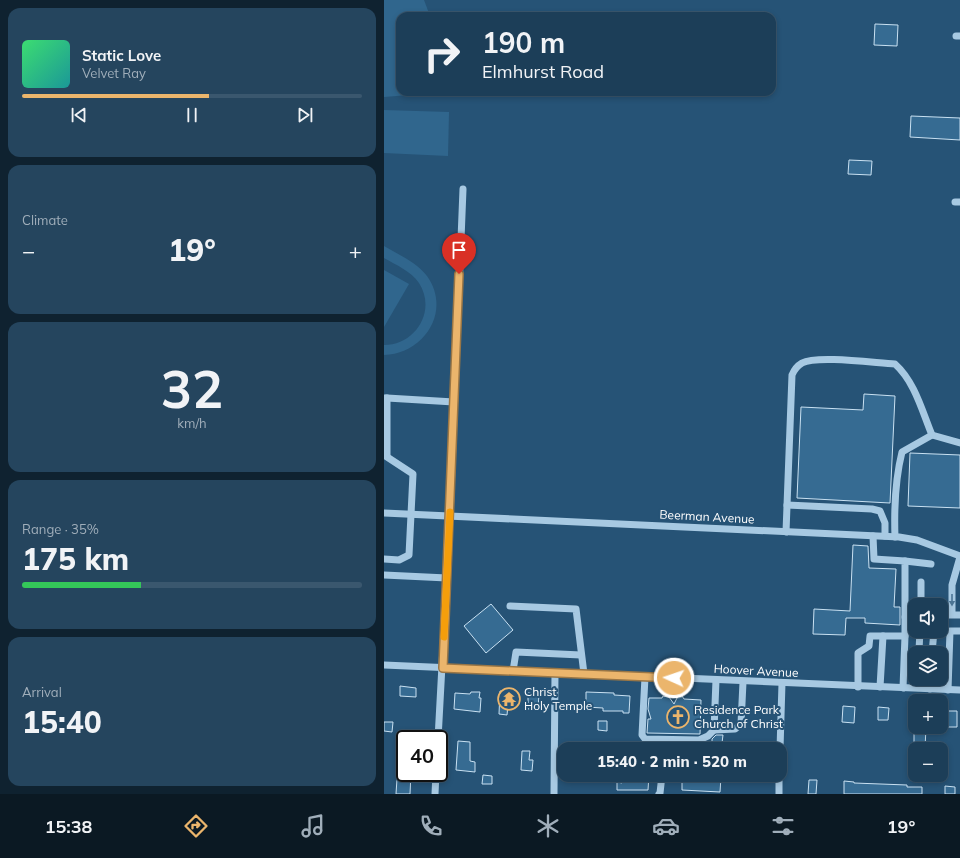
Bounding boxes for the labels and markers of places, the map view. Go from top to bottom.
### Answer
pin [442,233,476,274]
place label: Christ Holy Temple [524,684,592,713]
temple icon: Christ Holy Temple [496,686,522,712]
place label: Residence Park Church of Christ [694,702,783,731]
church icon: Residence Park Church of Christ [665,704,691,730]

